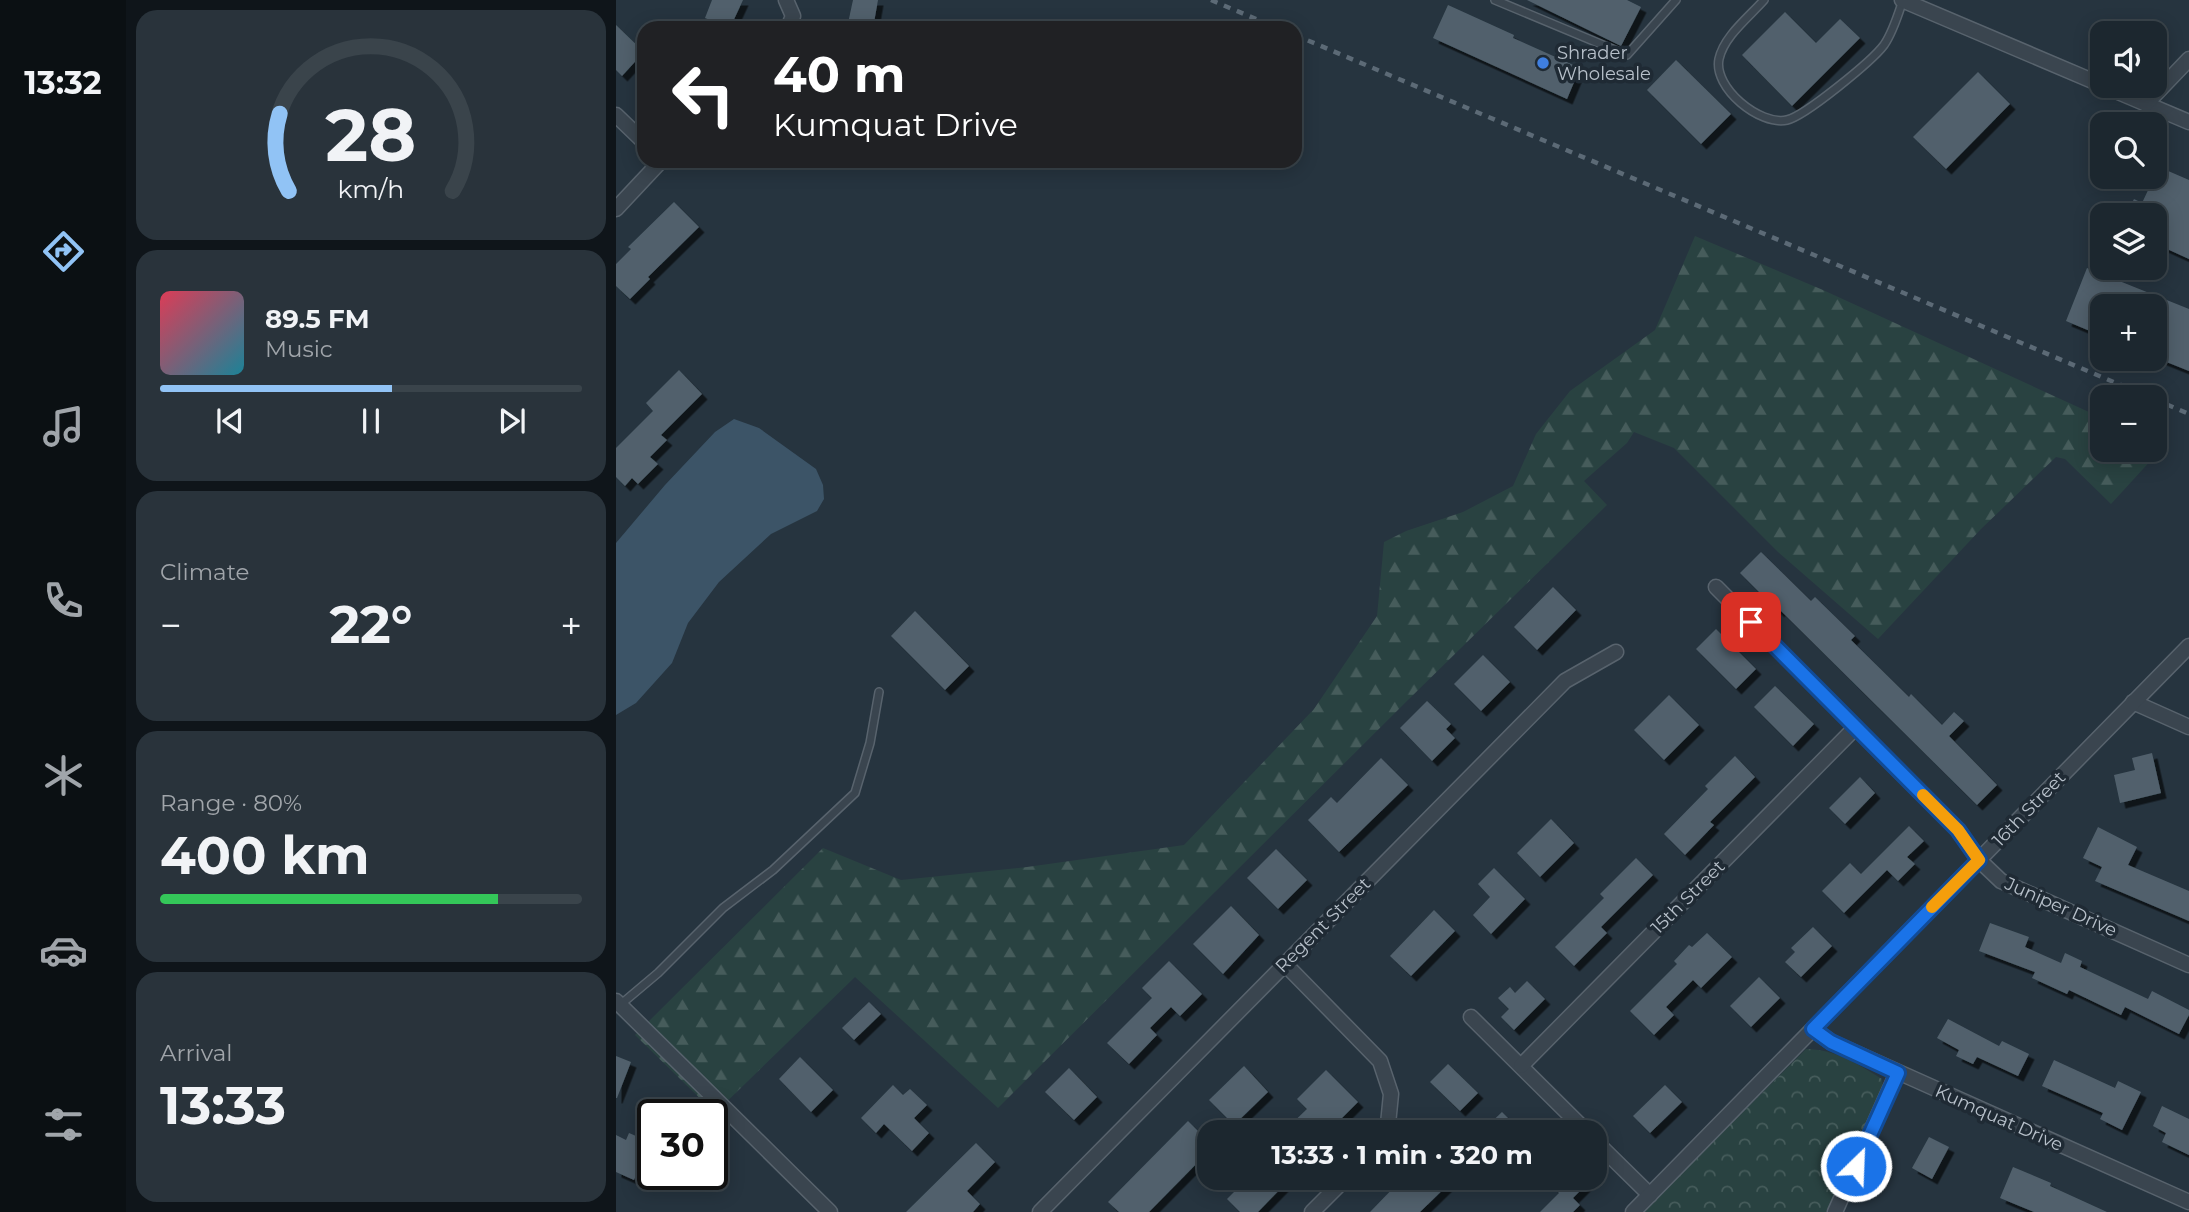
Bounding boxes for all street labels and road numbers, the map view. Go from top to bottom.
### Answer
street label: 16th Street [1988,767,2070,851]
street label: 15th Street [1647,856,1729,938]
street label: Juniper Drive [2001,872,2121,942]
street label: Regent Street [1271,873,1375,977]
street label: Kumquat Drive [1932,1080,2067,1156]

